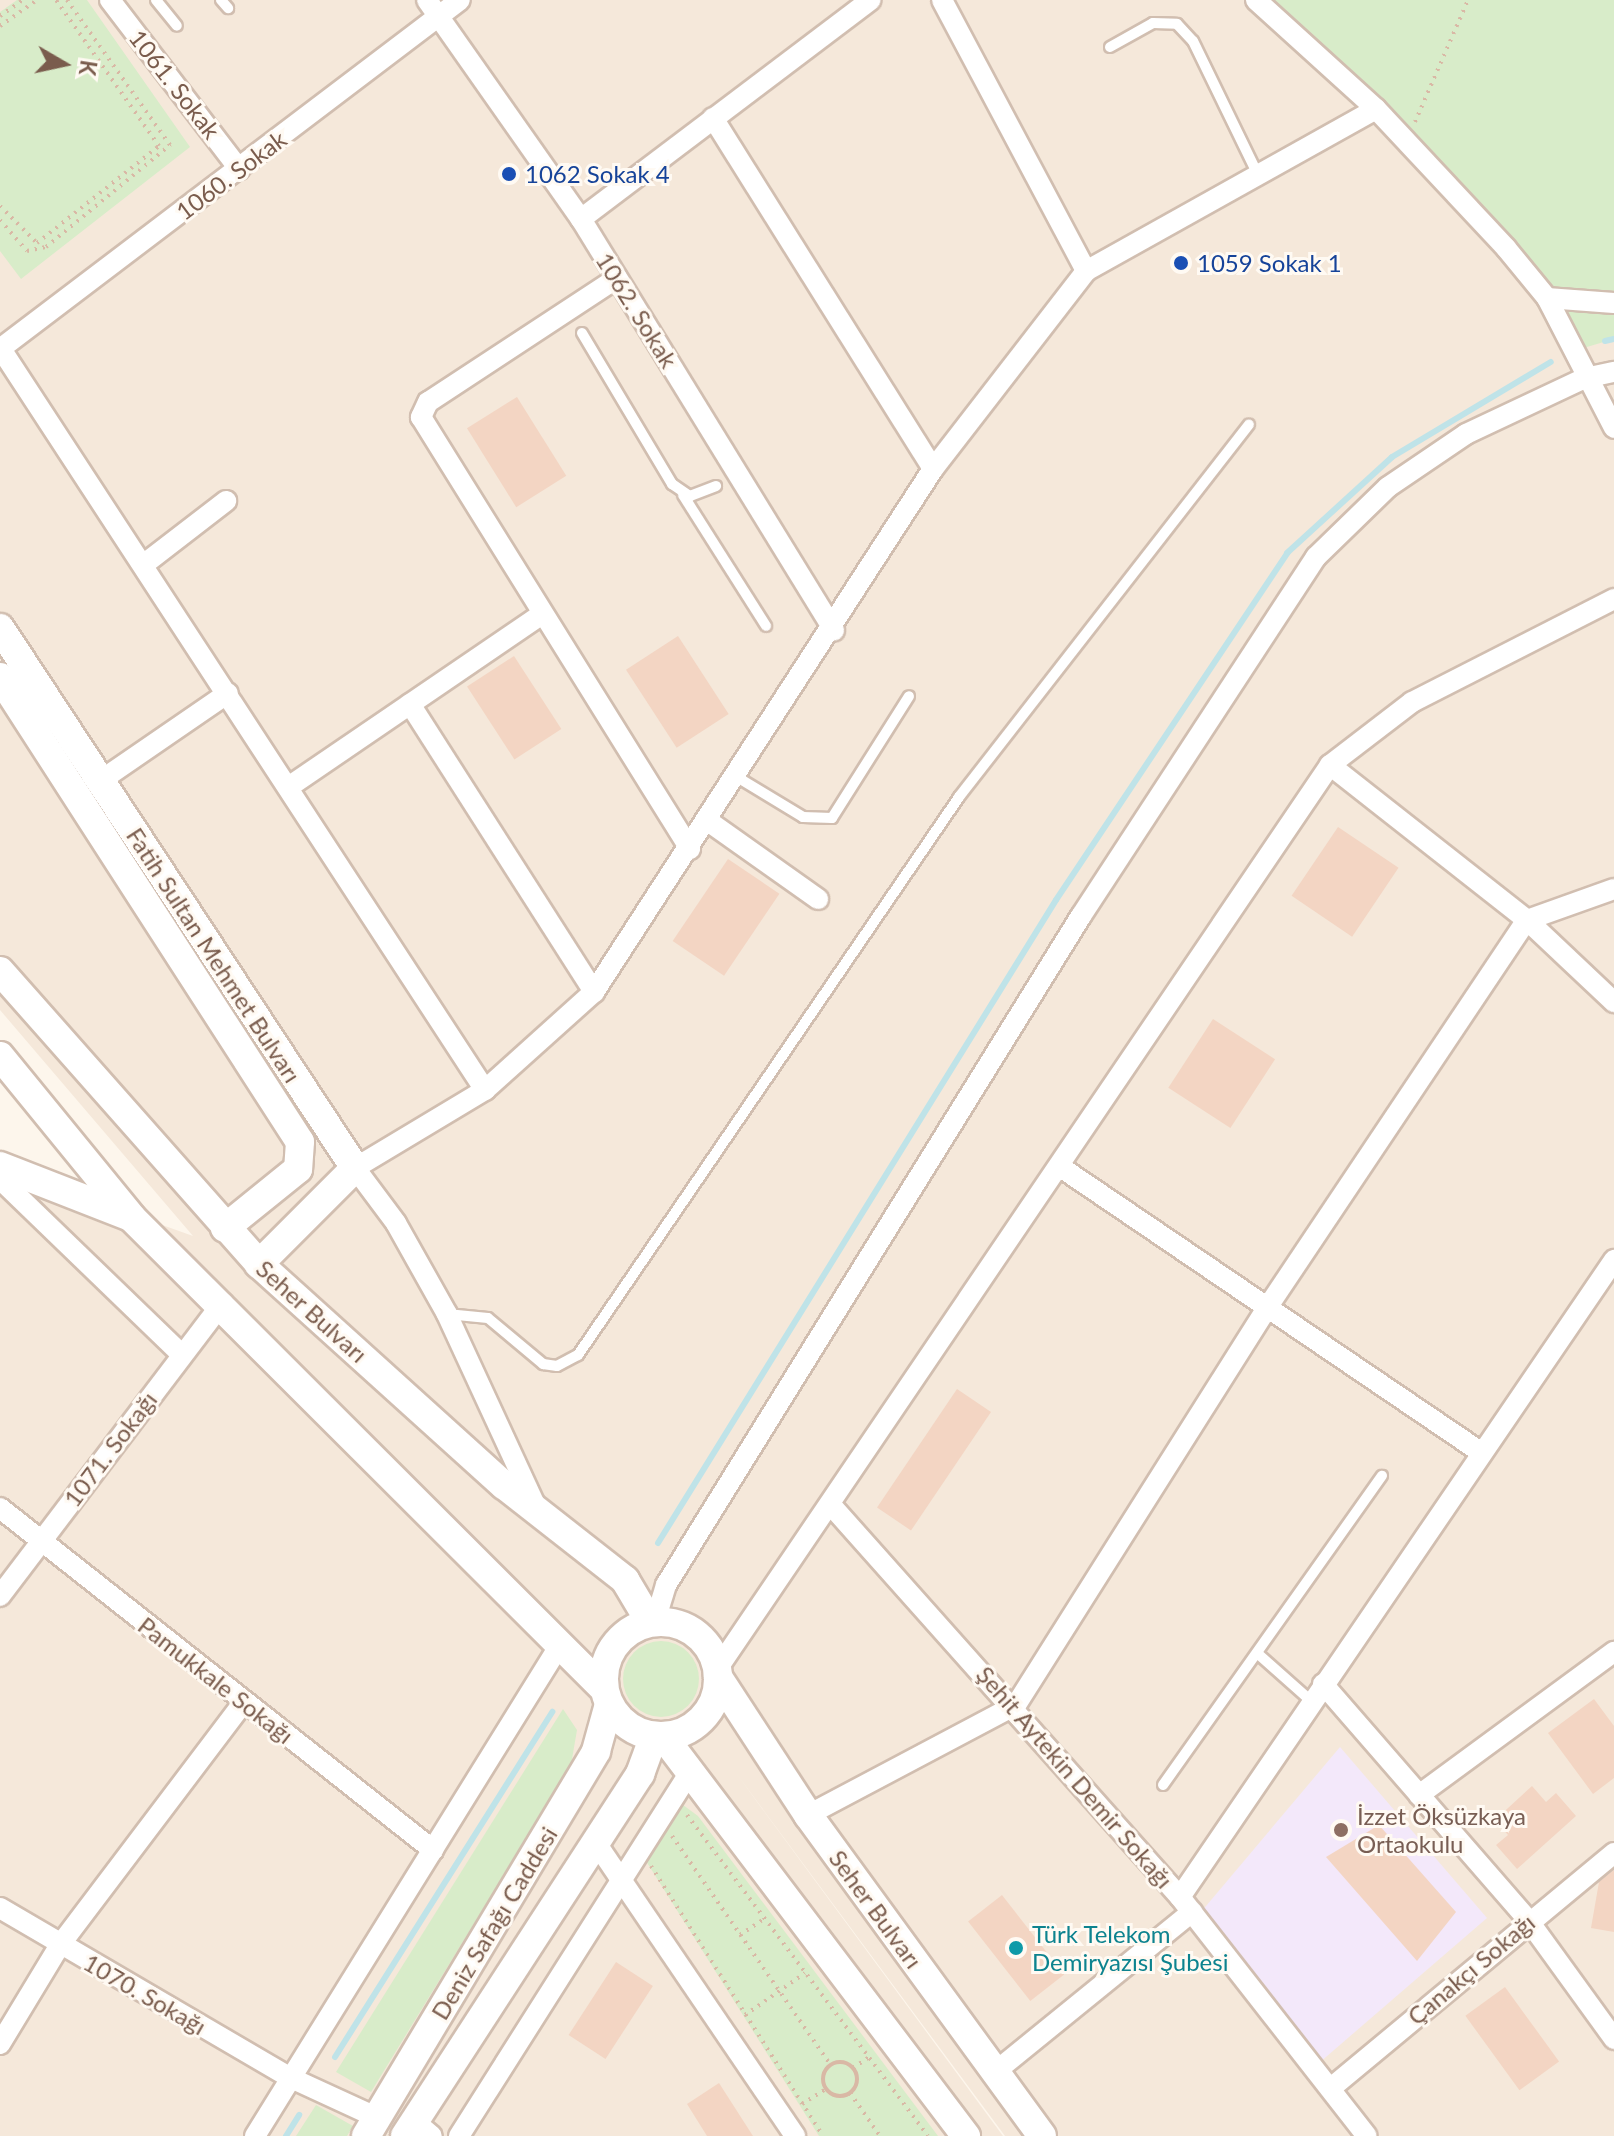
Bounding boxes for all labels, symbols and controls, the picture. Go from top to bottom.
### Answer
north arrow [24,24,104,104]
street label: 1061. Sokak [124,24,226,144]
text: K [74,58,103,77]
street label: 1060. Sokak [170,124,292,226]
place label: 1062 Sokak 4 [525,160,670,188]
marker: 1062 Sokak 4 [500,165,518,183]
street label: 1062. Sokak [590,247,684,373]
place label: 1059 Sokak 1 [1197,249,1342,277]
marker: 1059 Sokak 1 [1172,254,1190,272]
street label: Fatih Sultan Mehmet Bulvarı [121,822,307,1088]
street label: Seher Bulvarı [251,1254,373,1368]
street label: 1071. Sokağı [57,1386,163,1512]
street label: Pamukkale Sokağı [133,1611,299,1749]
street label: Şehit Aytekin Demir Sokağı [970,1660,1180,1894]
place label: İzzet Öksüzkaya Ortaokulu [1357,1802,1526,1858]
street label: Deniz Safağı Caddesi [425,1821,563,2025]
marker: İzzet Öksüzkaya Ortaokulu [1332,1821,1350,1839]
street label: Seher Bulvarı [823,1844,929,1974]
street label: Çanakçı Sokağı [1402,1907,1540,2031]
place label: Türk Telekom Demiryazısı Şubesi [1032,1920,1228,1976]
marker: Türk Telekom Demiryazısı Şubesi [1007,1939,1025,1957]
street label: 1070. Sokağı [79,1947,211,2041]

